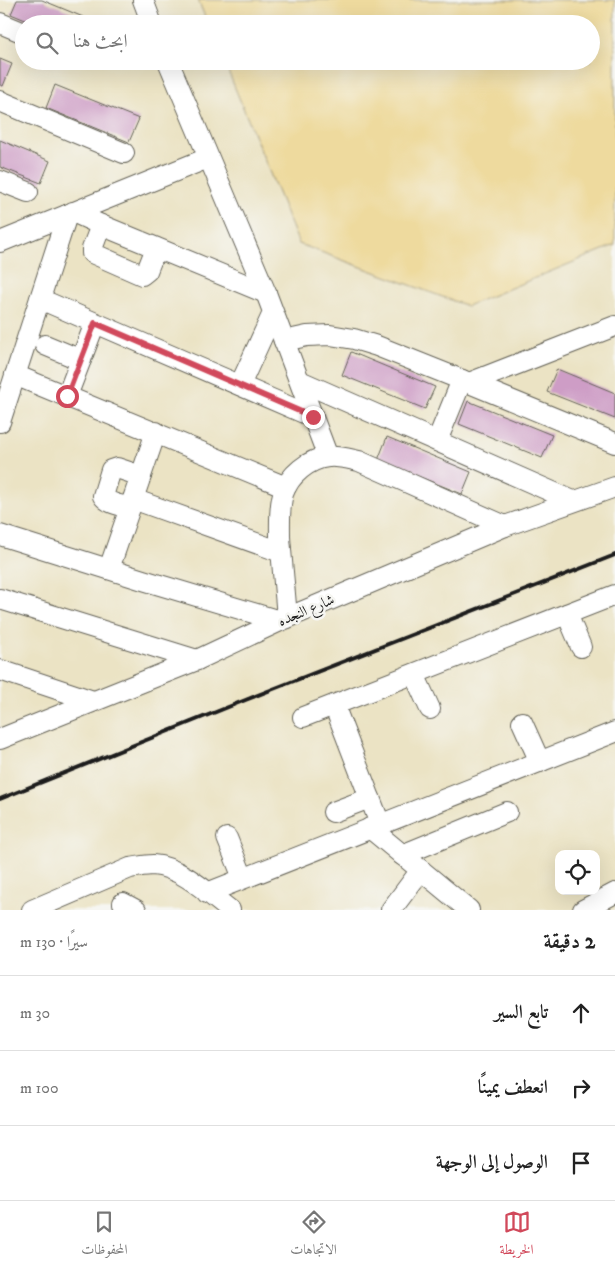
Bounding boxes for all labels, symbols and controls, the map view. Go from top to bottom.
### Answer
search box [15,15,600,70]
icon: search [33,29,61,57]
text: ابحث هنا [73,30,128,53]
route start [56,385,79,408]
route end [302,406,325,429]
street label: شارع النجده [275,590,338,634]
map controls [555,850,600,895]
button: locate [555,850,600,895]
text: 2 دقيقة [544,929,595,955]
text: سيرًا · 130 m [20,932,88,952]
icon: ahead [567,999,595,1027]
text: تابع السير [494,1001,548,1024]
text: 30 m [20,1003,50,1023]
icon: right [567,1074,595,1102]
text: انعطف يمينًا [478,1076,548,1099]
text: 100 m [20,1078,59,1098]
icon: arrive [567,1149,595,1177]
text: الوصول إلى الوجهة [436,1151,548,1174]
tab: المحفوظات [81,1208,128,1263]
tab: الاتجاهات [290,1208,337,1263]
tab: الخريطة [500,1208,534,1263]

